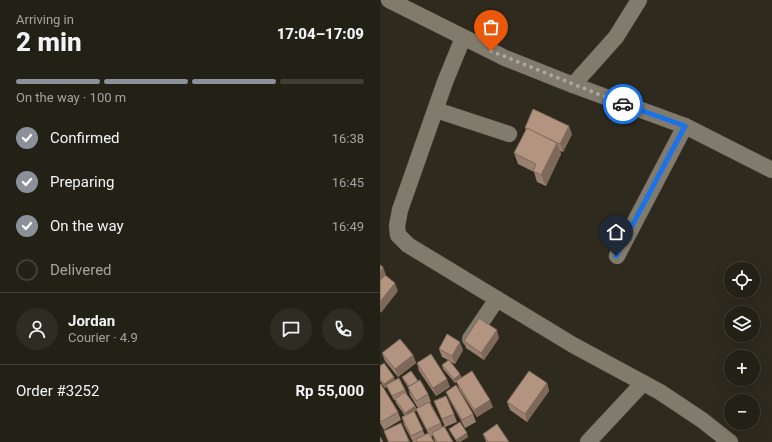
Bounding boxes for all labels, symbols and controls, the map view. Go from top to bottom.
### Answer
pin [474,10,508,51]
text: Arriving in [16,12,74,27]
icon: bag [480,16,502,38]
text: 17:04–17:09 [277,25,364,43]
text: 2 min [16,27,82,57]
courier [603,84,643,124]
text: On the way · 100 m [16,90,126,105]
icon: car [612,93,634,115]
icon: check [16,127,38,149]
text: Confirmed [50,129,120,147]
text: 16:38 [332,131,364,146]
icon: check [16,171,38,193]
text: Preparing [50,173,114,191]
text: 16:45 [332,175,364,190]
icon: check [16,215,38,237]
pin [599,215,633,256]
text: On the way [50,217,124,235]
text: 16:49 [332,219,364,234]
icon: home [605,221,627,243]
text: Delivered [50,261,112,279]
map controls [724,262,760,430]
button: locate [724,262,760,298]
button: layers [724,306,760,342]
button: person [16,308,58,350]
button: chat [270,308,312,350]
button: phone [322,308,364,350]
text: Jordan [68,312,115,330]
text: Courier · 4.9 [68,330,138,345]
button: + [724,350,760,386]
text: Order #3252 [16,382,99,400]
text: Rp 55,000 [296,382,364,400]
button: − [724,394,760,430]

